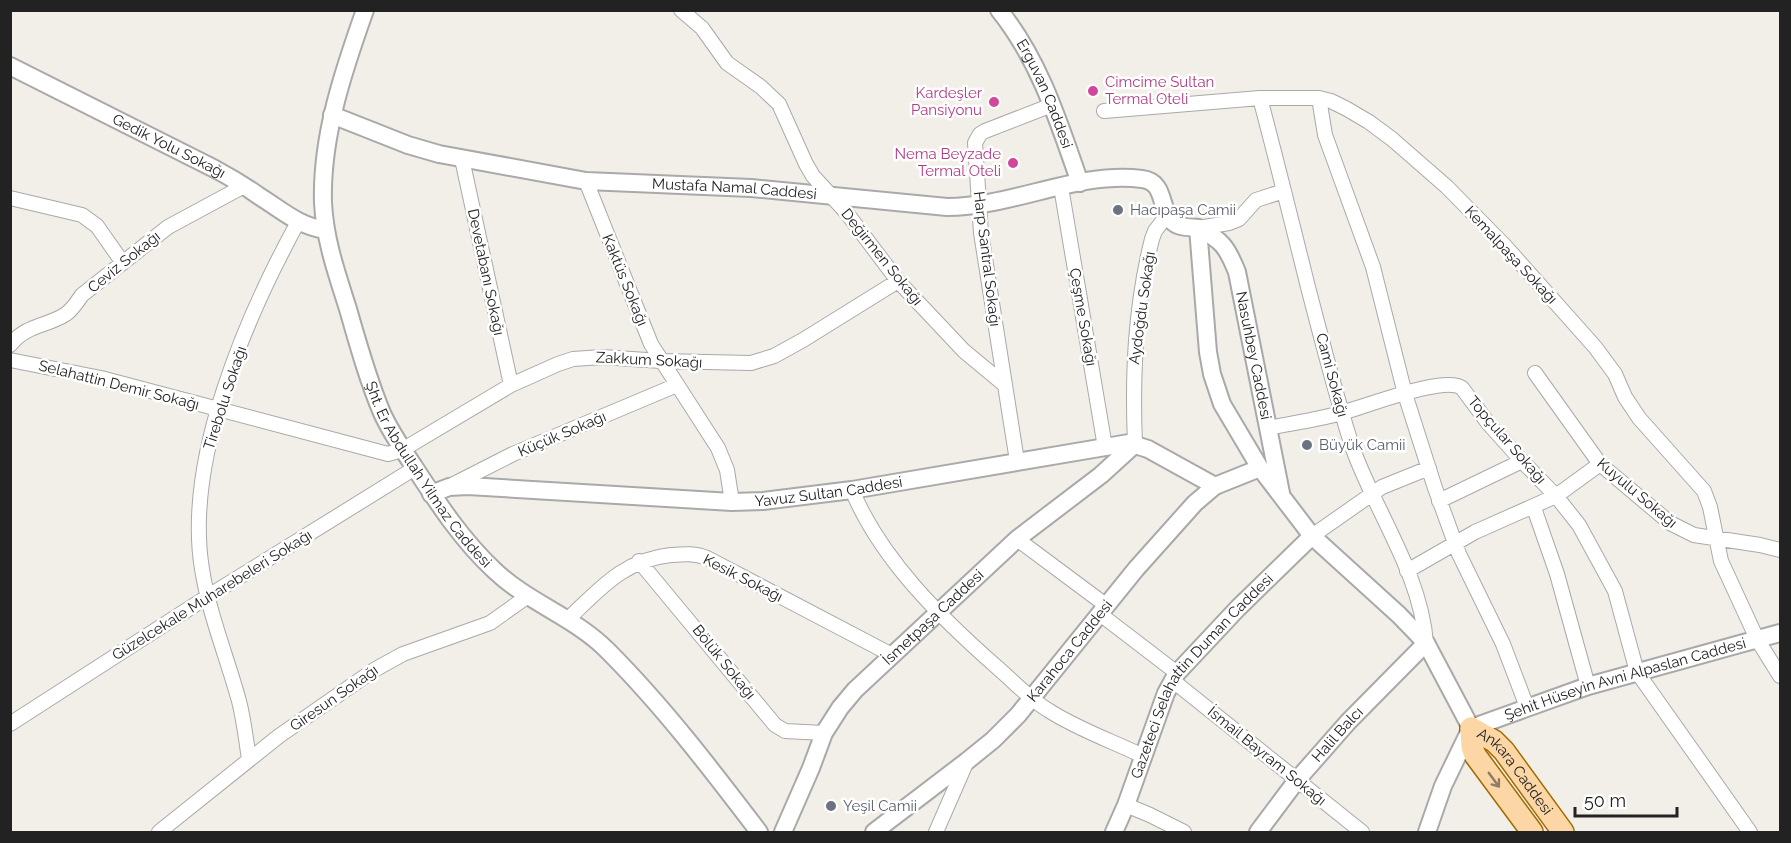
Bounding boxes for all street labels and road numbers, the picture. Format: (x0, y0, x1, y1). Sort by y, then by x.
street label: Erguvan Caddesi (1013, 36, 1076, 151)
street label: Gedik Yolu Sokağı (109, 110, 229, 182)
street label: Mustafa Namal Caddesi (652, 175, 818, 203)
street label: Harp Santral Sokağı (970, 190, 1004, 328)
street label: Kemalpaşa Sokağı (1461, 202, 1561, 308)
street label: Değirmen Sokağı (838, 205, 926, 309)
street label: Devetabanı Sokağı (464, 207, 508, 337)
street label: Ceviz Sokağı (84, 227, 164, 297)
street label: Kaktüs Sokağı (598, 231, 652, 329)
street label: Aydoğdu Sokağı (1125, 250, 1159, 366)
street label: Çeşme Sokağı (1066, 266, 1100, 368)
street label: Nasuhbey Caddesi (1232, 290, 1275, 421)
street label: Cami Sokağı (1312, 331, 1352, 419)
street label: Tirebolu Sokağı (200, 344, 250, 452)
street label: Zakkum Sokağı (595, 348, 703, 372)
street label: Selahattin Demir Sokağı (37, 356, 201, 414)
street label: Şht. Er Abdullah Yilmaz Caddesi (362, 379, 495, 571)
street label: Topçular Sokağı (1464, 392, 1550, 488)
street label: Küçük Sokağı (515, 407, 609, 461)
street label: Kuyulu Sokağı (1593, 454, 1681, 532)
street label: Yavuz Sultan Caddesi (754, 473, 904, 510)
street label: Güzelcekale Muharebeleri Sokağı (109, 526, 315, 664)
street label: Kesik Sokağı (700, 550, 786, 606)
street label: İsmetpaşa Caddesi (878, 566, 987, 669)
street label: Gazeteci Selahattin Duman Caddesi (1127, 570, 1277, 781)
street label: Karahoca Caddesi (1023, 597, 1116, 706)
street label: Bölük Sokağı (689, 621, 759, 703)
street label: Şehit Hüseyin Avni Alpaslan Caddesi (1502, 634, 1748, 724)
street label: Giresun Sokağı (287, 661, 381, 735)
street label: İsmail Bayram Sokağı (1204, 702, 1331, 809)
street label: Halil Balcı (1308, 703, 1367, 766)
street label: Ankara Caddesi (1474, 724, 1557, 818)

